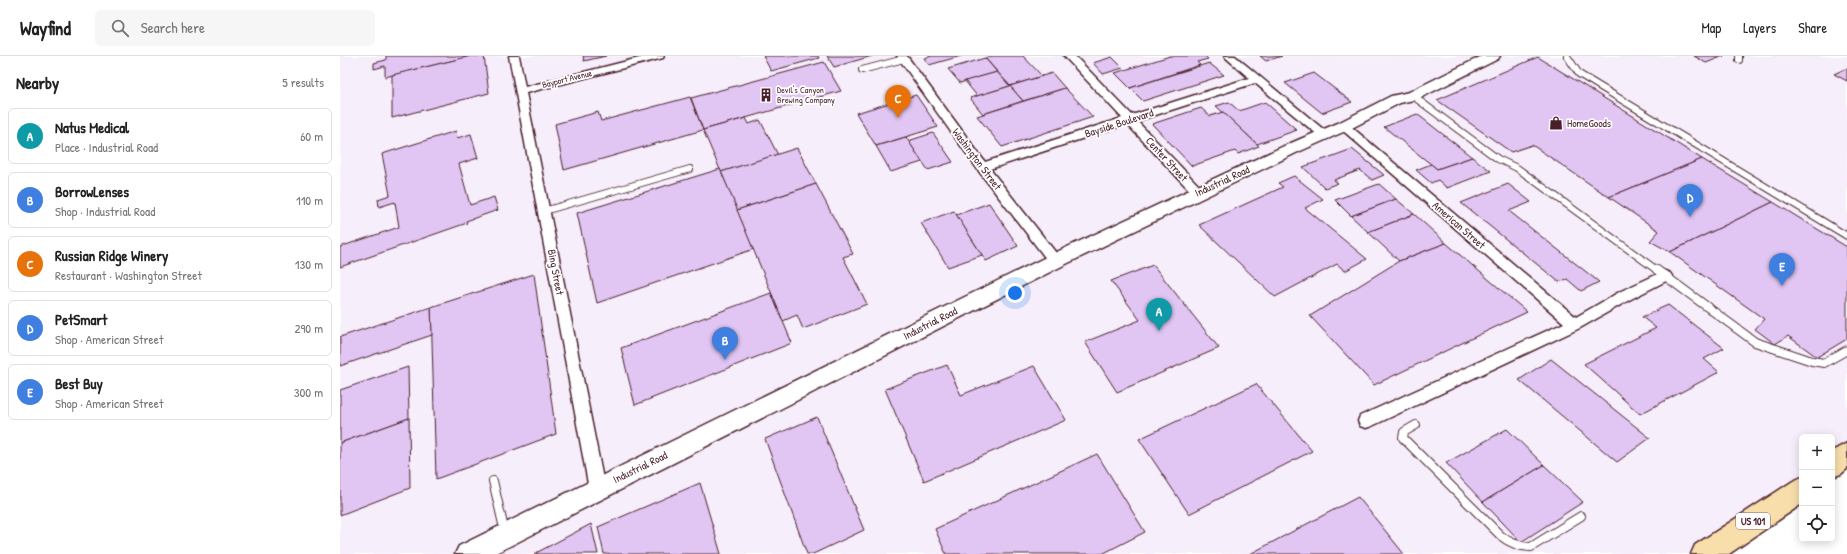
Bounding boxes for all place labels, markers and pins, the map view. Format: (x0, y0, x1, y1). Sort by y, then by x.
place label: Devil's Canyon Brewing Company (777, 84, 835, 106)
pin: C (885, 85, 911, 118)
building icon: Devil's Canyon Brewing Company (758, 87, 774, 103)
shop icon: HomeGoods (1548, 115, 1564, 131)
place label: HomeGoods (1567, 116, 1611, 130)
pin: D (1677, 184, 1703, 217)
pin: E (1769, 253, 1795, 286)
pin: A (1146, 298, 1172, 331)
pin: B (712, 327, 738, 360)

